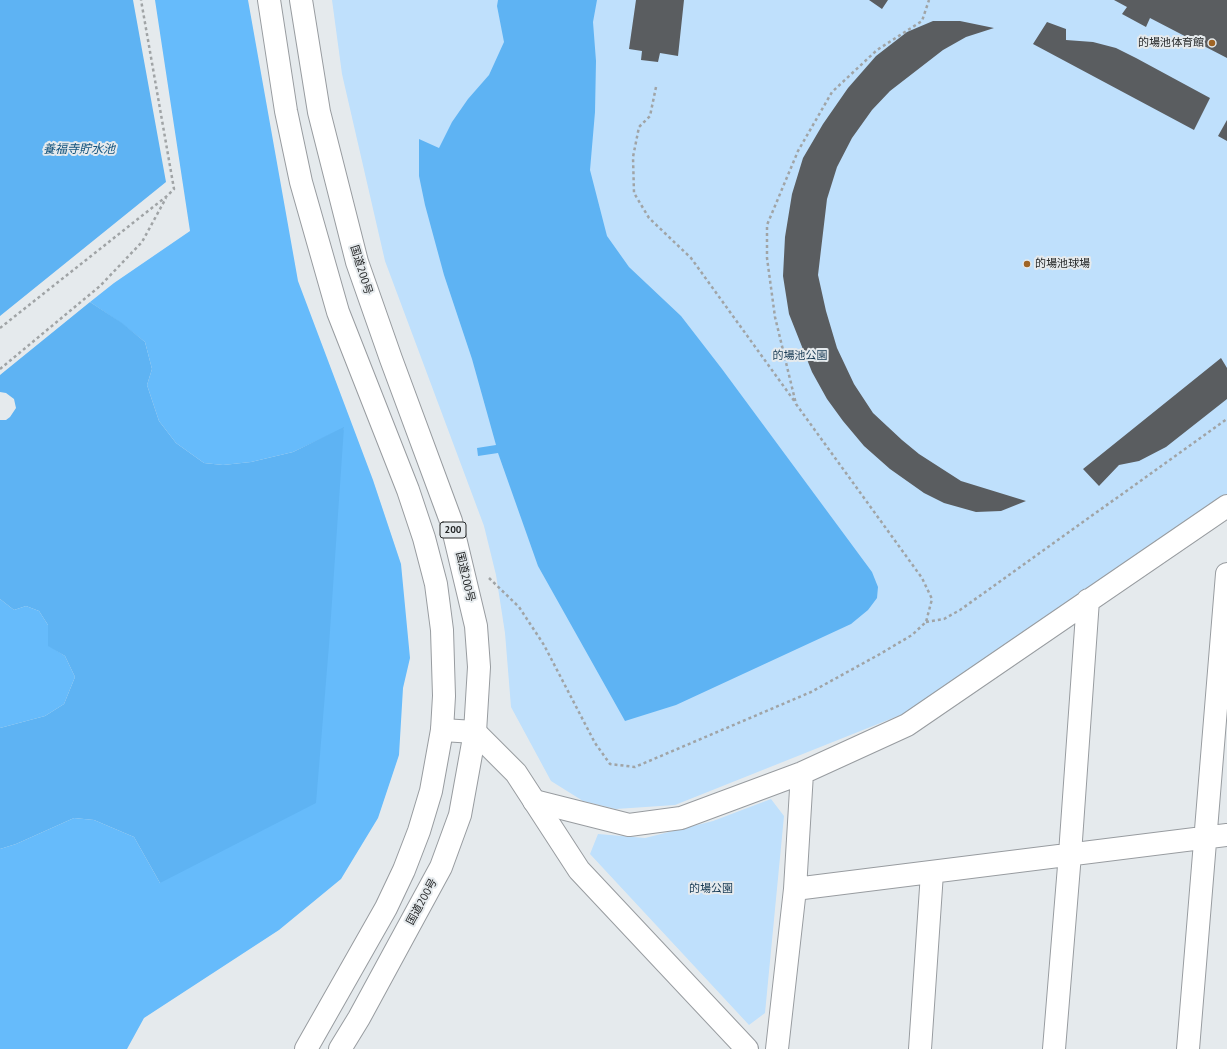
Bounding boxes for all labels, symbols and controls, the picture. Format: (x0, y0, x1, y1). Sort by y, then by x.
place label: 的場池体育館 (1138, 36, 1204, 50)
marker: 的場池体育館 (1207, 38, 1217, 48)
water label: 養福寺貯水池 (43, 143, 115, 157)
street label: 国道200号 (347, 244, 375, 296)
place label: 的場池球場 (1035, 257, 1090, 271)
marker: 的場池球場 (1022, 259, 1032, 269)
park label: 的場池公園 (773, 349, 827, 363)
road number: 200 (440, 522, 466, 538)
street label: 国道200号 (453, 551, 477, 603)
street label: 国道200号 (404, 877, 440, 927)
park label: 的場公園 (689, 882, 733, 896)

